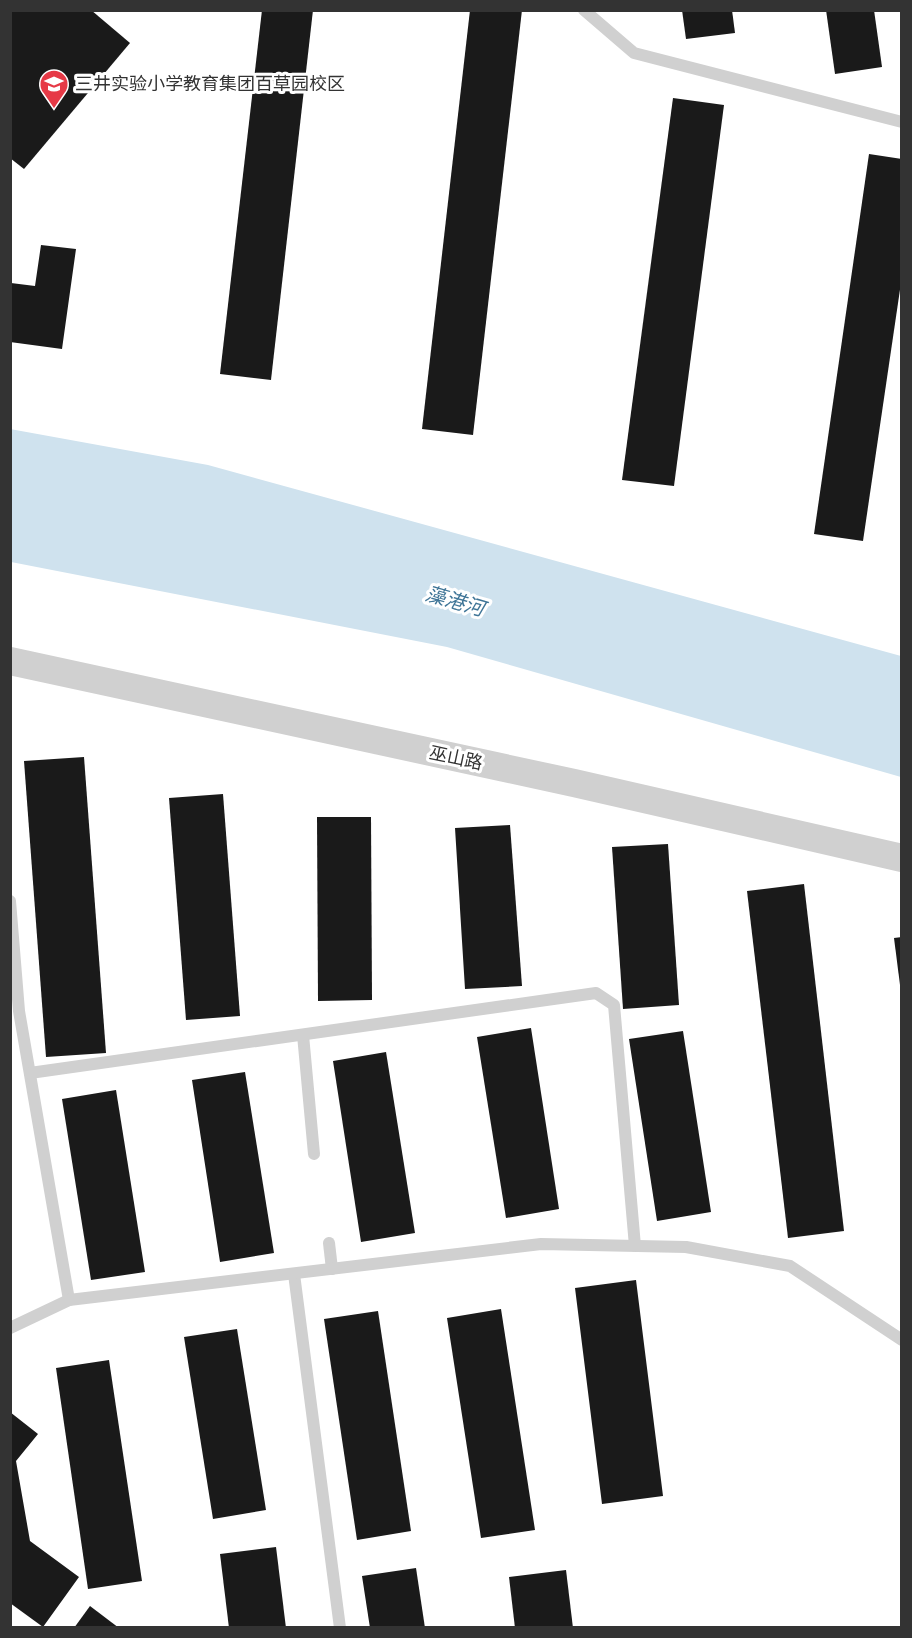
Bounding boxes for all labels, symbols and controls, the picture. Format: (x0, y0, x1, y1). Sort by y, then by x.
school or university icon: 三井实验小学教育集团百草园校区 (38, 68, 70, 110)
place label: 三井实验小学教育集团百草园校区 (75, 73, 345, 95)
water label: 藻港河 (423, 581, 491, 622)
street label: 巫山路 (427, 742, 485, 774)

